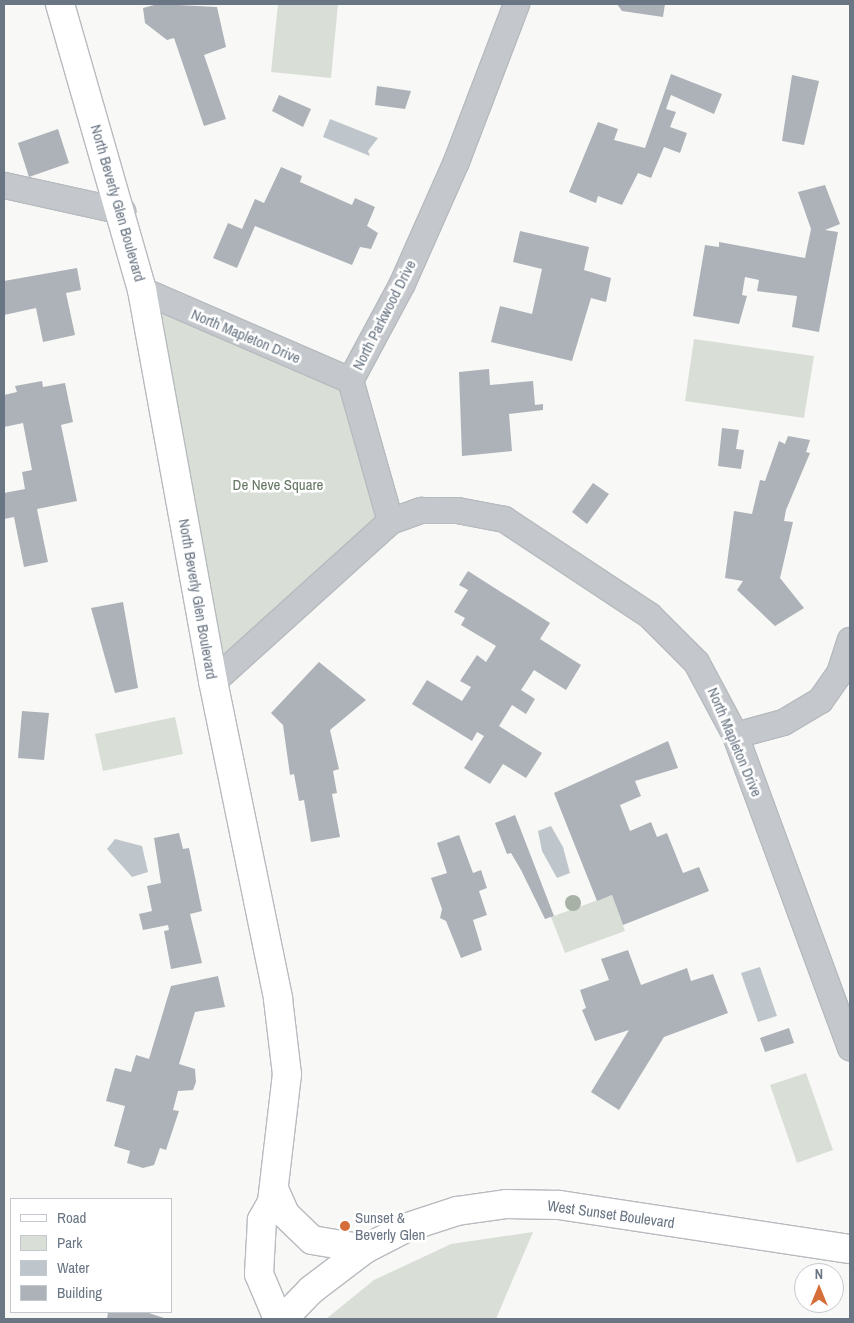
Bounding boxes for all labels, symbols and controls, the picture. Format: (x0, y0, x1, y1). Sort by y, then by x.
street label: North Beverly Glen Boulevard (87, 122, 149, 284)
street label: North Parkwood Drive (349, 257, 419, 373)
street label: North Mapleton Drive (189, 305, 303, 367)
park label: De Neve Square (233, 476, 323, 494)
street label: North Beverly Glen Boulevard (175, 517, 221, 681)
street label: North Mapleton Drive (704, 685, 766, 799)
street label: West Sunset Boulevard (546, 1196, 676, 1232)
legend (10, 1198, 172, 1313)
text: Road (57, 1207, 86, 1228)
place label: Sunset & Beverly Glen (355, 1208, 425, 1243)
marker: Sunset & Beverly Glen (339, 1220, 351, 1232)
text: Park (57, 1232, 82, 1253)
text: Water (57, 1257, 89, 1278)
north arrow (794, 1263, 844, 1313)
text: N (815, 1265, 823, 1283)
text: Building (57, 1282, 102, 1303)

